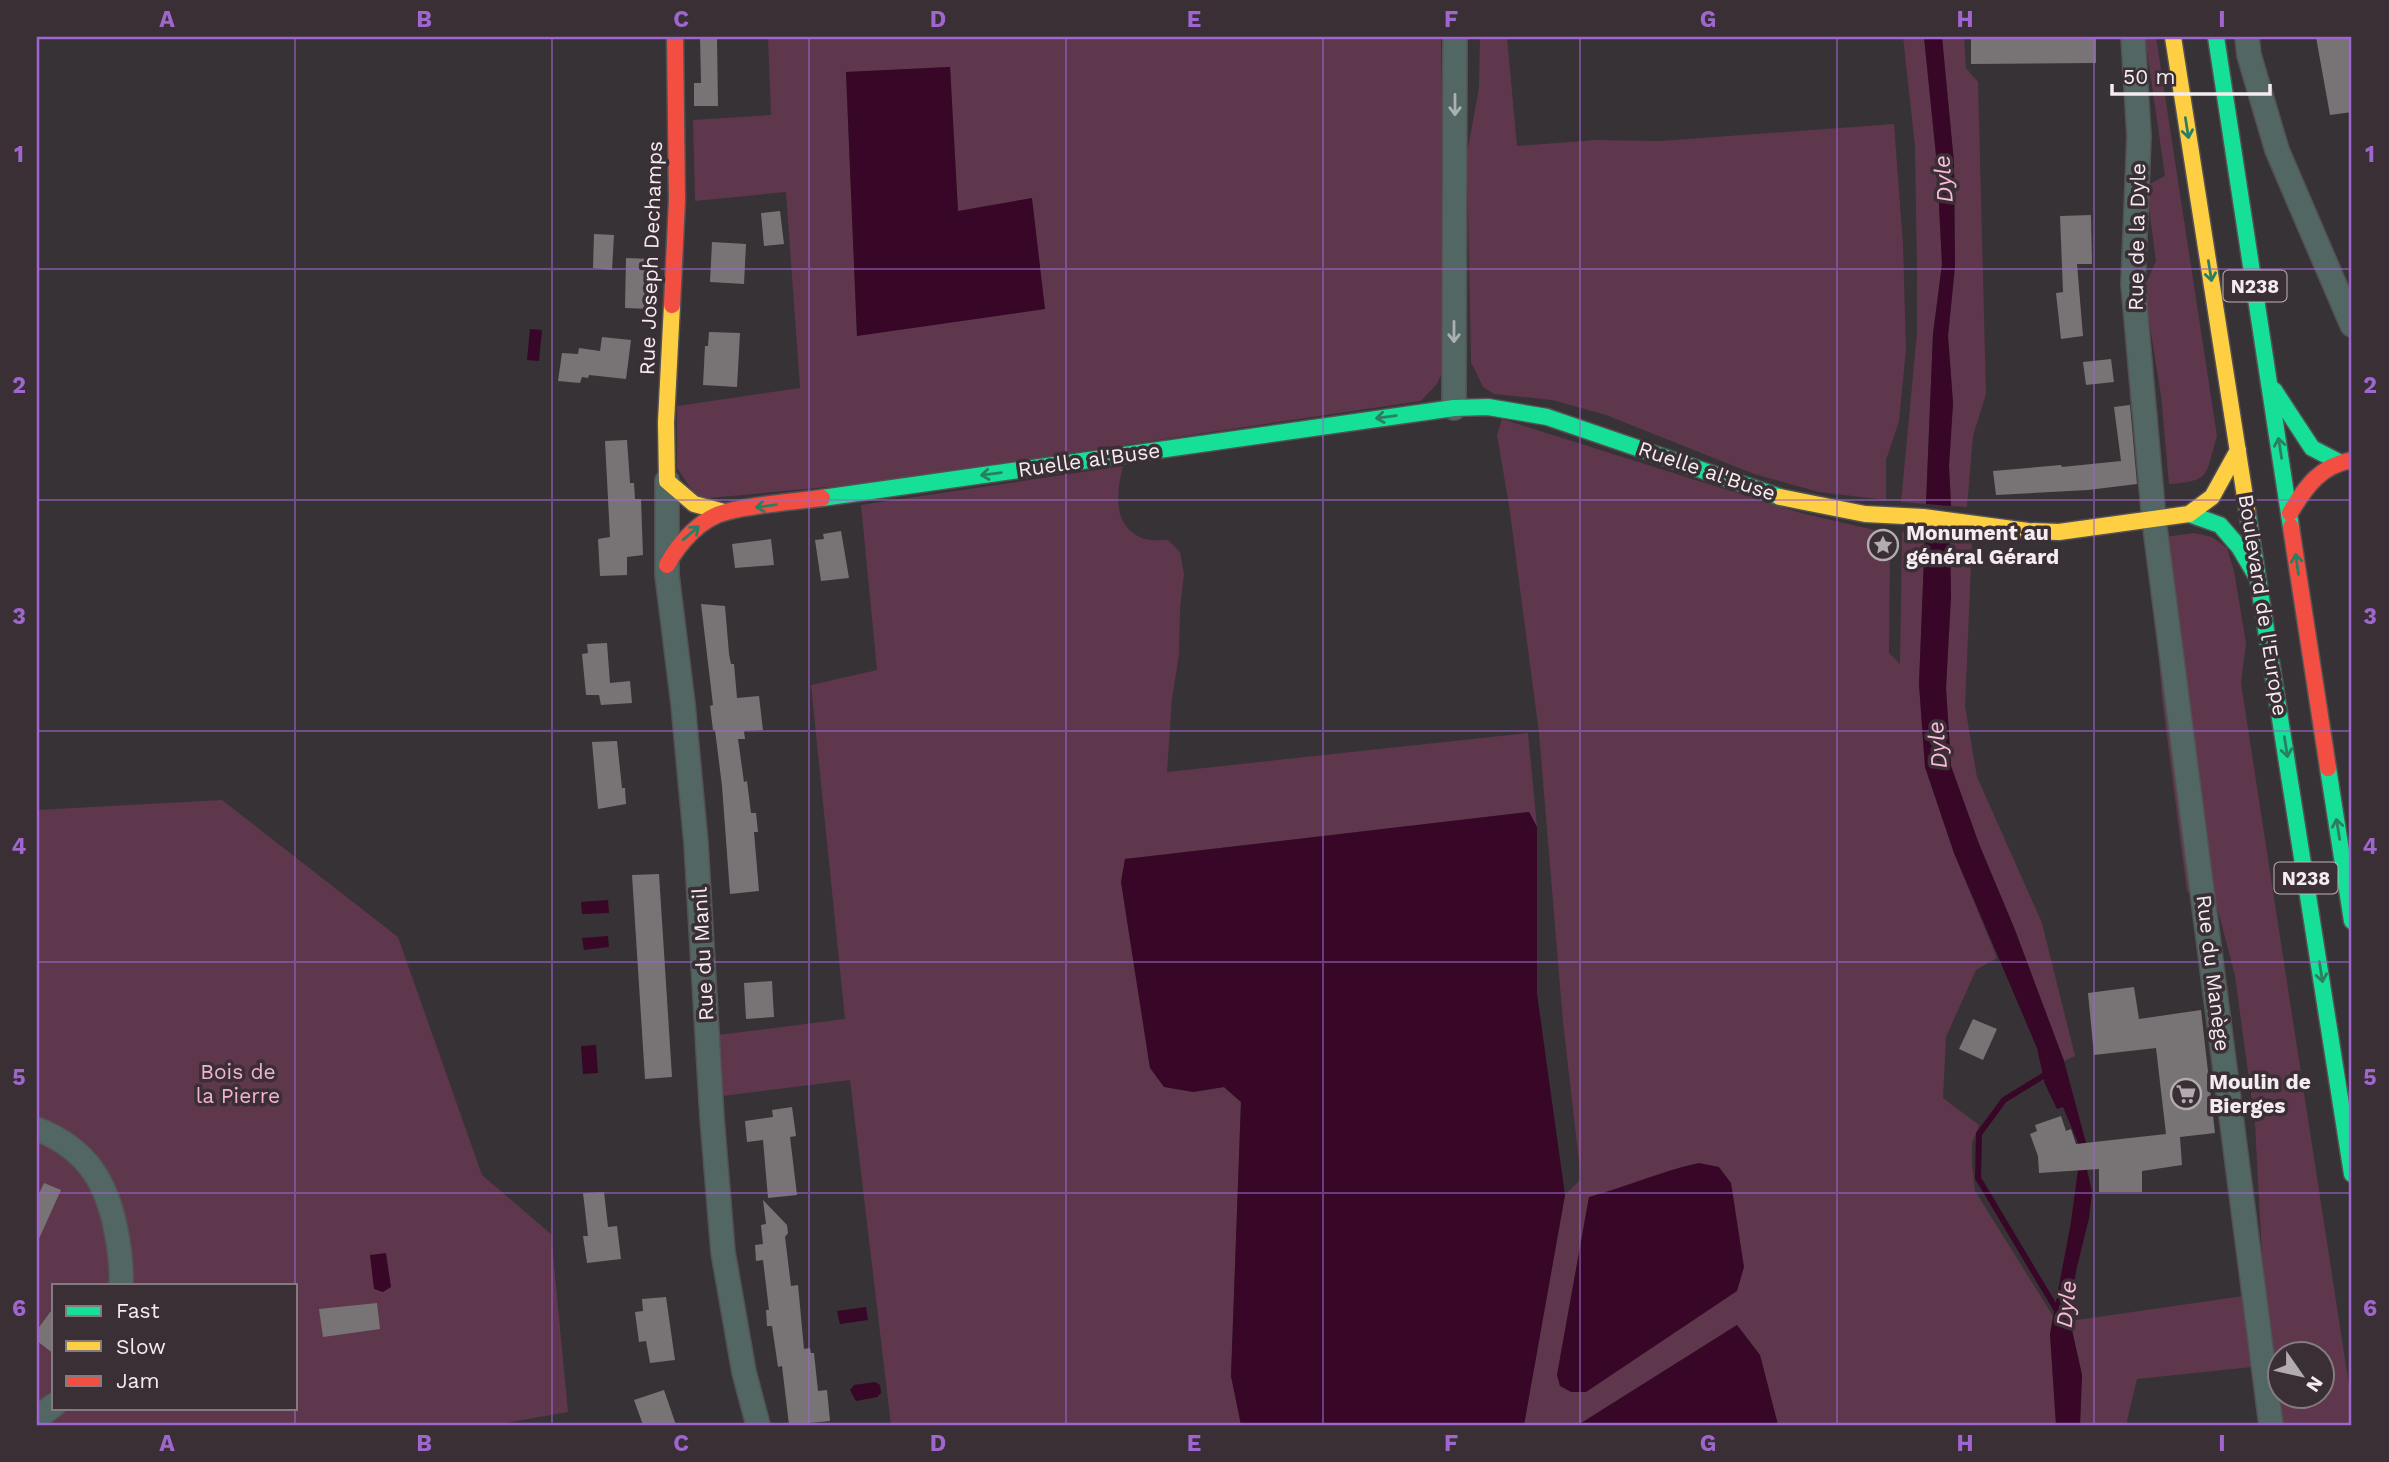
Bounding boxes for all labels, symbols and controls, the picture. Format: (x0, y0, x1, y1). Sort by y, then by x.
text: A (159, 6, 175, 33)
text: B (416, 6, 432, 33)
text: C (673, 6, 689, 33)
text: D (930, 6, 946, 33)
text: E (1187, 6, 1201, 33)
text: F (1444, 6, 1458, 33)
text: G (1700, 6, 1716, 33)
text: H (1956, 6, 1974, 33)
text: I (2218, 6, 2226, 33)
scale bar (2112, 52, 2270, 96)
text: 50 m (2123, 64, 2175, 89)
one-way arrow (1448, 93, 1462, 116)
one-way arrow (2181, 116, 2194, 139)
street label: Rue Joseph Dechamps (634, 140, 667, 376)
text: 1 (14, 141, 24, 168)
text: 1 (2365, 141, 2375, 168)
water label: Dyle (1928, 154, 1959, 204)
street label: Rue de la Dyle (2123, 163, 2150, 311)
one-way arrow (2204, 259, 2217, 282)
road number: N238 (2224, 270, 2286, 302)
one-way arrow (1447, 321, 1461, 344)
text: 2 (12, 372, 26, 399)
text: 2 (2363, 372, 2377, 399)
one-way arrow (1375, 411, 1398, 424)
street label: Ruelle al'Buse (1635, 435, 1779, 506)
street label: Ruelle al'Buse (1016, 437, 1162, 482)
one-way arrow (2273, 437, 2286, 460)
one-way arrow (980, 468, 1003, 481)
street label: Boulevard de l'Europe (2234, 492, 2293, 718)
one-way arrow (755, 500, 778, 513)
place label: Monument au général Gérard (1906, 520, 2059, 569)
one-way arrow (682, 525, 700, 541)
place icon: Monument au général Gérard (1866, 528, 1900, 562)
one-way arrow (2290, 553, 2303, 576)
text: 3 (12, 603, 26, 630)
text: 3 (2363, 603, 2377, 630)
water label: Dyle (1922, 720, 1953, 770)
one-way arrow (2280, 735, 2293, 758)
one-way arrow (2331, 818, 2344, 841)
text: 4 (12, 833, 27, 860)
text: 4 (2363, 833, 2378, 860)
road number: N238 (2274, 862, 2338, 894)
street label: Rue du Manil (686, 886, 718, 1022)
street label: Rue du Manège (2192, 893, 2235, 1053)
one-way arrow (2315, 960, 2328, 983)
park label: Bois de la Pierre (196, 1059, 280, 1108)
text: 5 (12, 1064, 26, 1091)
text: 5 (2363, 1064, 2377, 1091)
place label: Moulin de Bierges (2209, 1069, 2311, 1118)
supermarket icon: Moulin de Bierges (2169, 1077, 2203, 1111)
water label: Dyle (2051, 1279, 2082, 1329)
legend (52, 1284, 298, 1410)
text: 6 (12, 1295, 26, 1322)
text: 6 (2363, 1295, 2377, 1322)
text: Fast (116, 1298, 160, 1323)
text: Slow (116, 1334, 166, 1359)
north arrow (2266, 1340, 2336, 1410)
text: Jam (116, 1368, 159, 1393)
text: N (2301, 1372, 2328, 1396)
text: A (159, 1430, 175, 1457)
text: B (416, 1430, 432, 1457)
text: C (673, 1430, 689, 1457)
text: D (930, 1430, 946, 1457)
text: E (1187, 1430, 1201, 1457)
text: F (1444, 1430, 1458, 1457)
text: G (1700, 1430, 1716, 1457)
text: H (1956, 1430, 1974, 1457)
text: I (2218, 1430, 2226, 1457)

